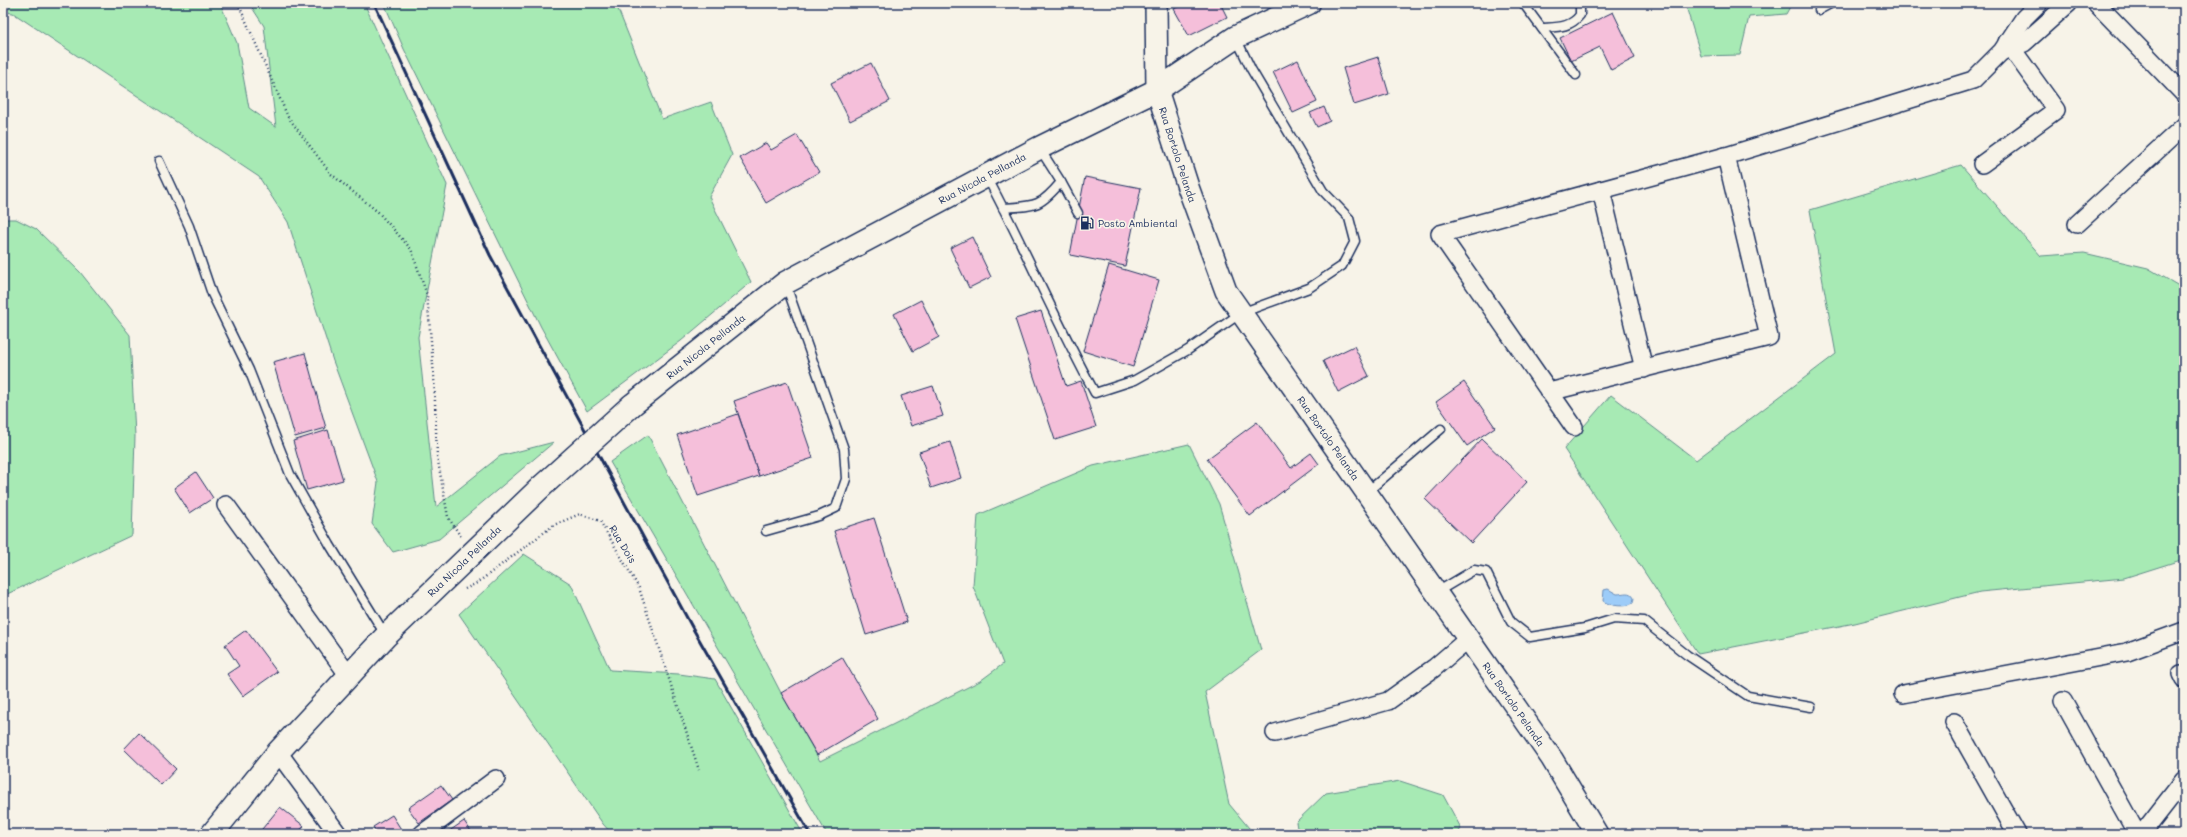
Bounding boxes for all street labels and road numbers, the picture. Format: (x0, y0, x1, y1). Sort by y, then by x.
street label: Rua Bortolo Pelanda (1156, 105, 1200, 204)
street label: Rua Nicola Pellanda (936, 149, 1028, 207)
street label: Rua Nicola Pellanda (663, 311, 748, 382)
street label: Rua Bortolo Pelanda (1294, 393, 1363, 483)
street label: Rua Nicola Pellanda (424, 522, 504, 600)
street label: Rua Dois (606, 522, 640, 566)
street label: Rua Bortolo Pelanda (1480, 659, 1548, 749)

